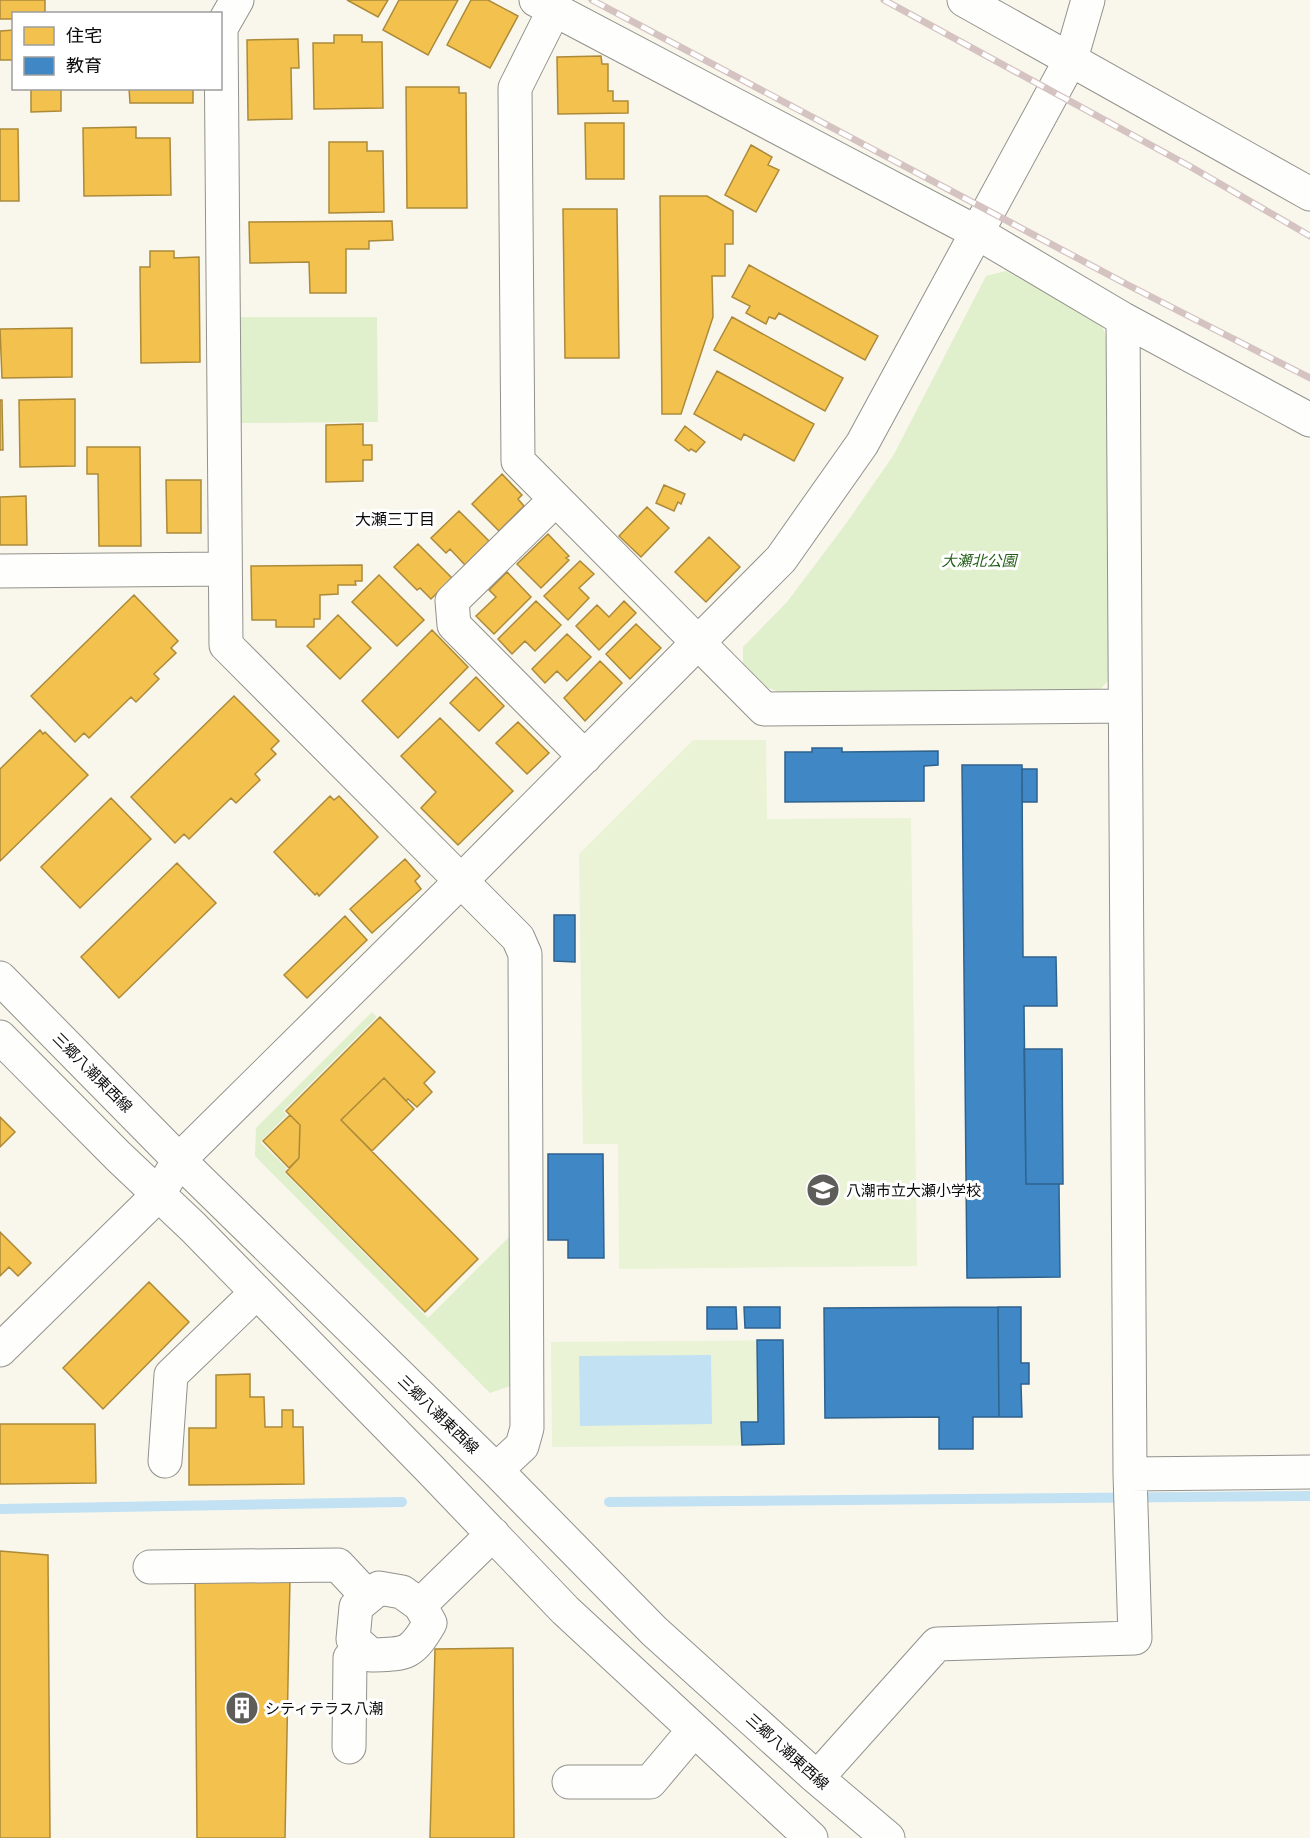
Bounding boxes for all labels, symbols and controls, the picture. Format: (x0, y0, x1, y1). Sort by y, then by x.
legend (12, 12, 222, 90)
text: 住宅 (66, 23, 102, 47)
text: 教育 (66, 53, 102, 77)
district label: 大瀬三丁目 (355, 508, 435, 530)
park label: 大瀬北公園 (941, 550, 1018, 570)
street label: 三郷八潮東西線 (49, 1028, 137, 1116)
school or university icon: 八潮市立大瀬小学校 (805, 1172, 841, 1208)
place label: 八潮市立大瀬小学校 (846, 1180, 981, 1200)
street label: 三郷八潮東西線 (394, 1370, 484, 1458)
building icon: シティテラス八潮 (224, 1690, 260, 1726)
place label: シティテラス八潮 (265, 1698, 384, 1718)
street label: 三郷八潮東西線 (742, 1708, 834, 1794)

